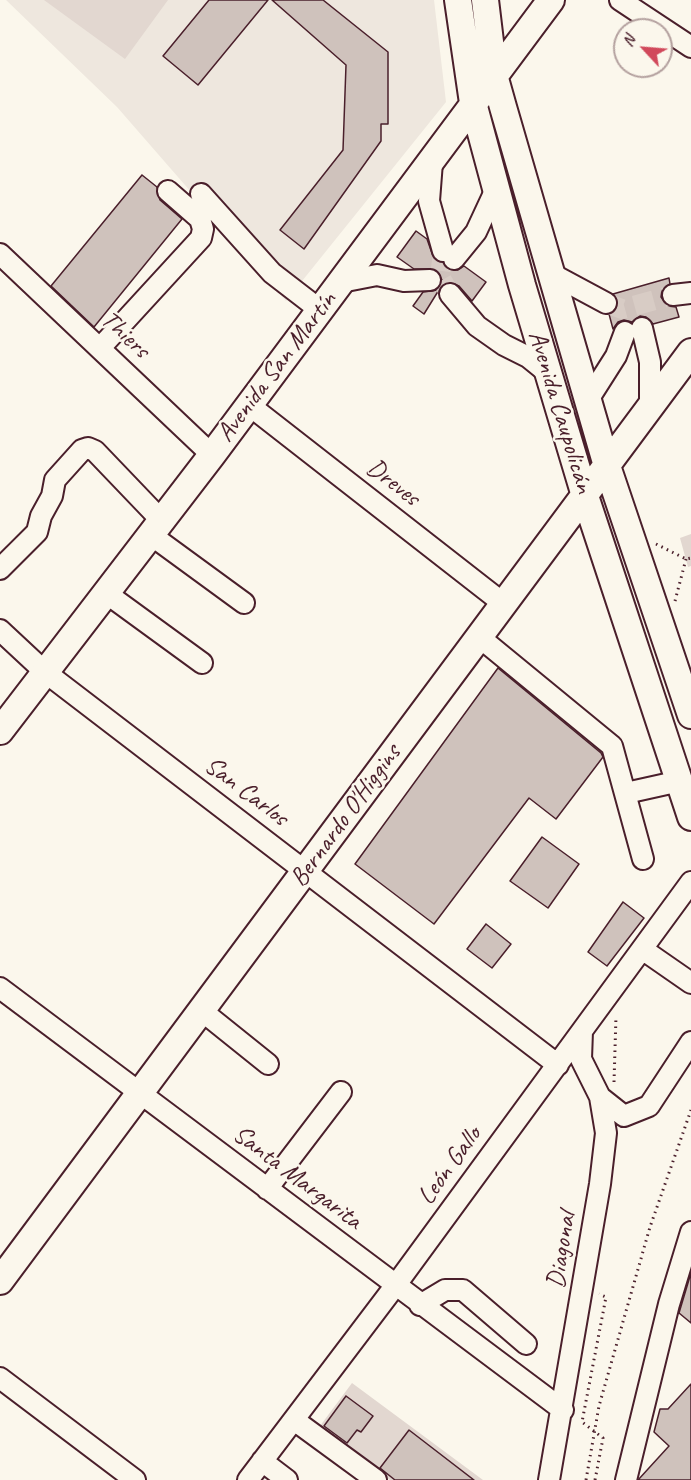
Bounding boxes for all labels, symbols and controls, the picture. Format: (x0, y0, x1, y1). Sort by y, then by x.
north arrow (613, 18, 673, 78)
text: N (617, 32, 640, 50)
street label: Avenida San Martín (210, 286, 344, 448)
street label: Thiers (94, 304, 156, 366)
street label: Avenida Caupolicán (521, 327, 599, 497)
street label: Dreves (360, 453, 426, 513)
street label: Bernardo O'Higgins (284, 739, 408, 893)
street label: San Carlos (198, 750, 294, 834)
street label: Santa Margarita (226, 1119, 368, 1237)
street label: León Gallo (411, 1121, 489, 1211)
street label: Diagonal (541, 1210, 583, 1290)

